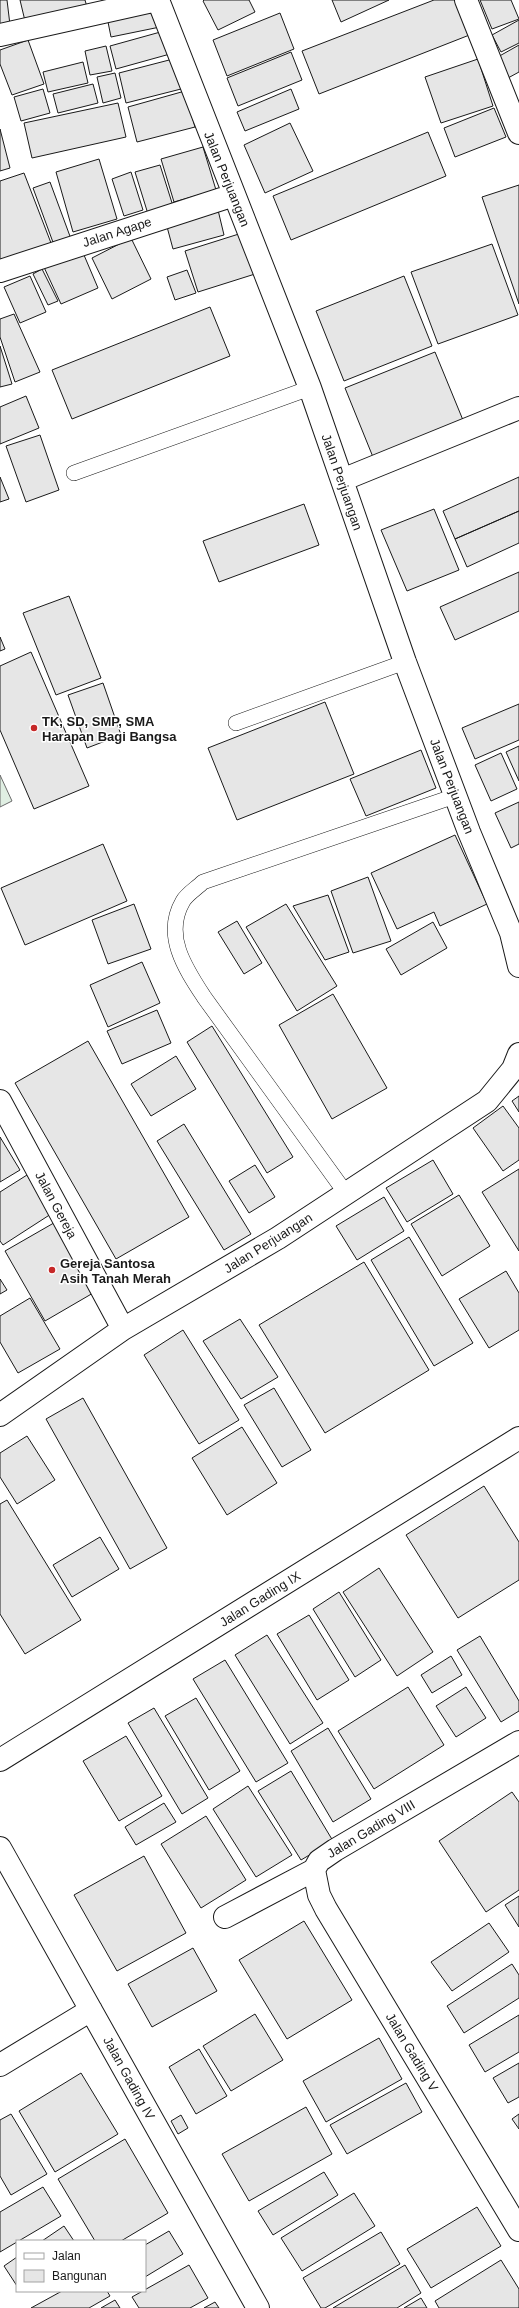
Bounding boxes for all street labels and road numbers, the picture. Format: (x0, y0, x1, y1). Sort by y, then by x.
street label: Jalan Perjuangan (201, 129, 253, 229)
street label: Jalan Agape (81, 214, 153, 250)
street label: Jalan Perjuangan (318, 432, 366, 532)
street label: Jalan Perjuangan (427, 736, 477, 836)
street label: Jalan Gereja (32, 1169, 80, 1242)
street label: Jalan Perjuangan (221, 1210, 315, 1276)
street label: Jalan Gading IX (217, 1568, 303, 1630)
street label: Jalan Gading VIII (324, 1797, 418, 1861)
street label: Jalan Gading V (383, 2010, 441, 2094)
street label: Jalan Gading IV (100, 2034, 158, 2122)

